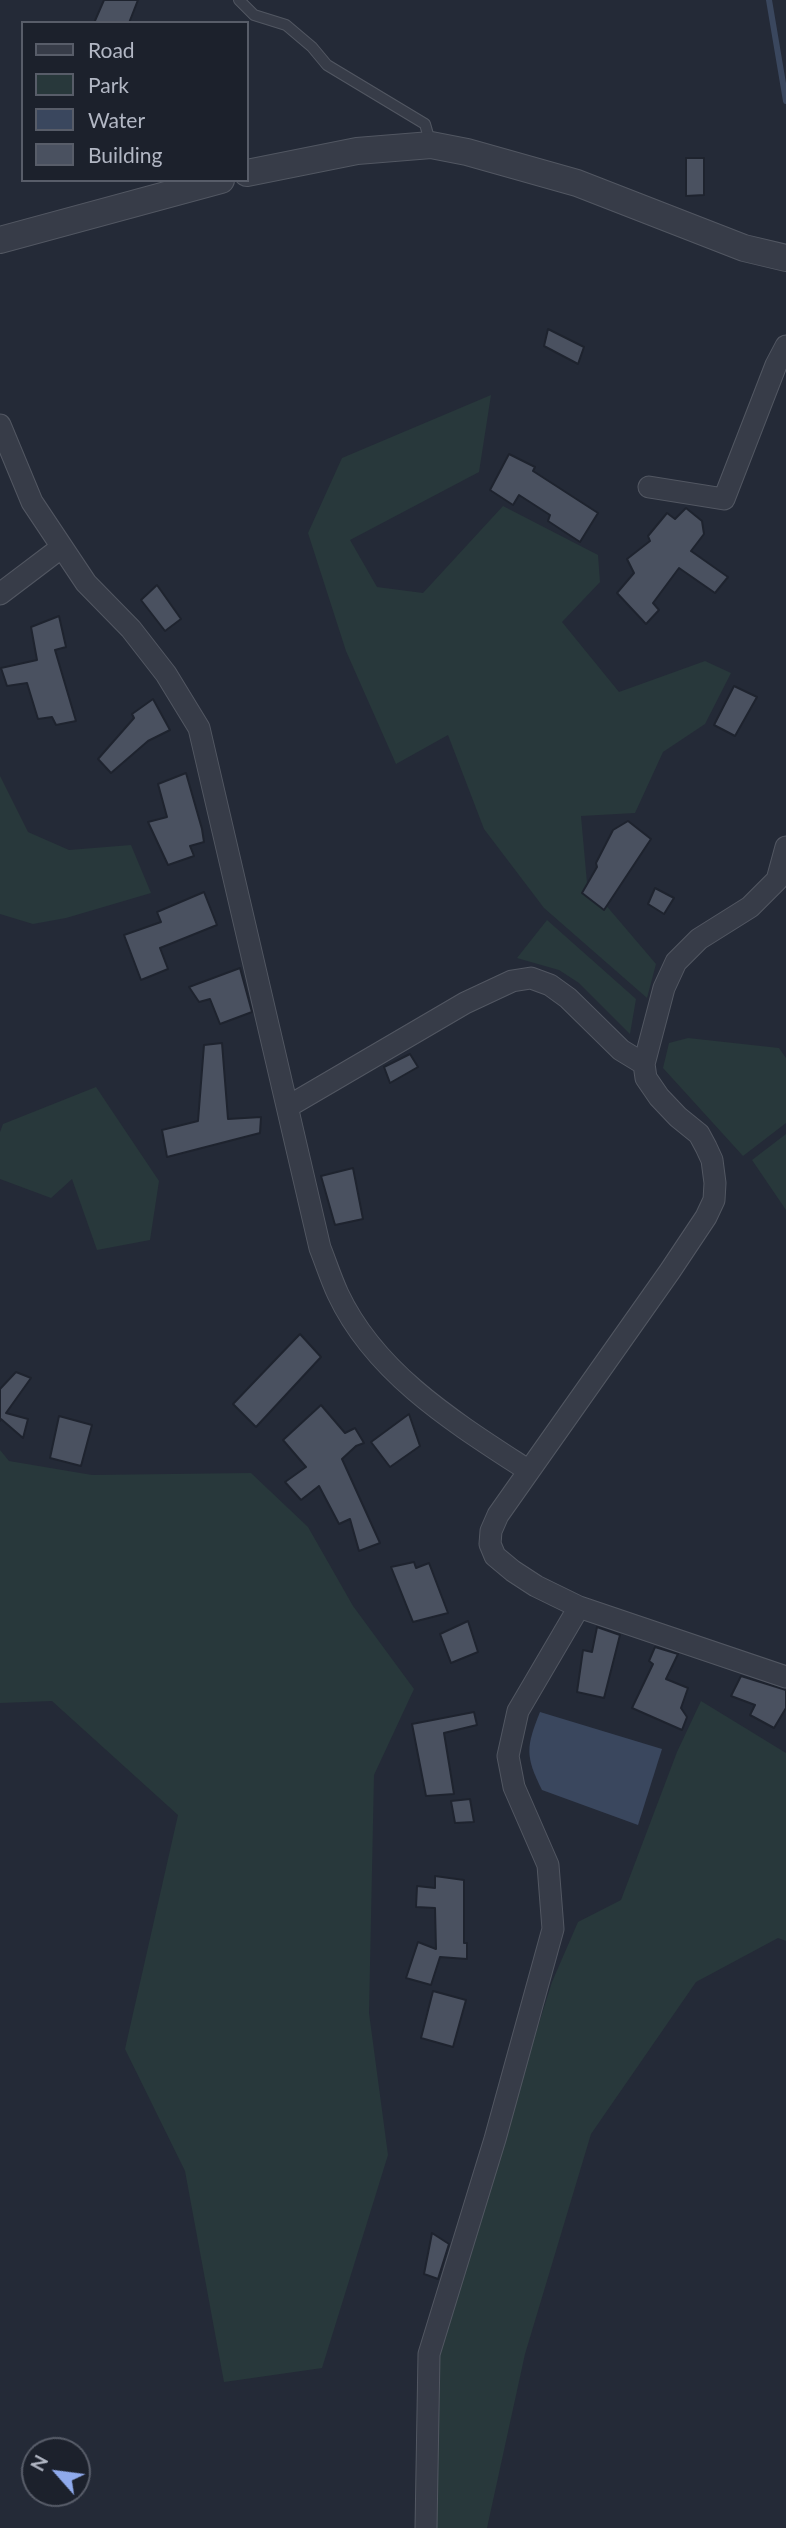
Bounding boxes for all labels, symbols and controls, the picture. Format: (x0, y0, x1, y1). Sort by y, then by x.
legend (21, 21, 248, 182)
text: Road (88, 37, 135, 62)
text: Park (88, 72, 129, 97)
text: Water (88, 107, 145, 132)
text: Building (88, 142, 163, 167)
north arrow (21, 2437, 91, 2507)
text: N (25, 2451, 52, 2475)

